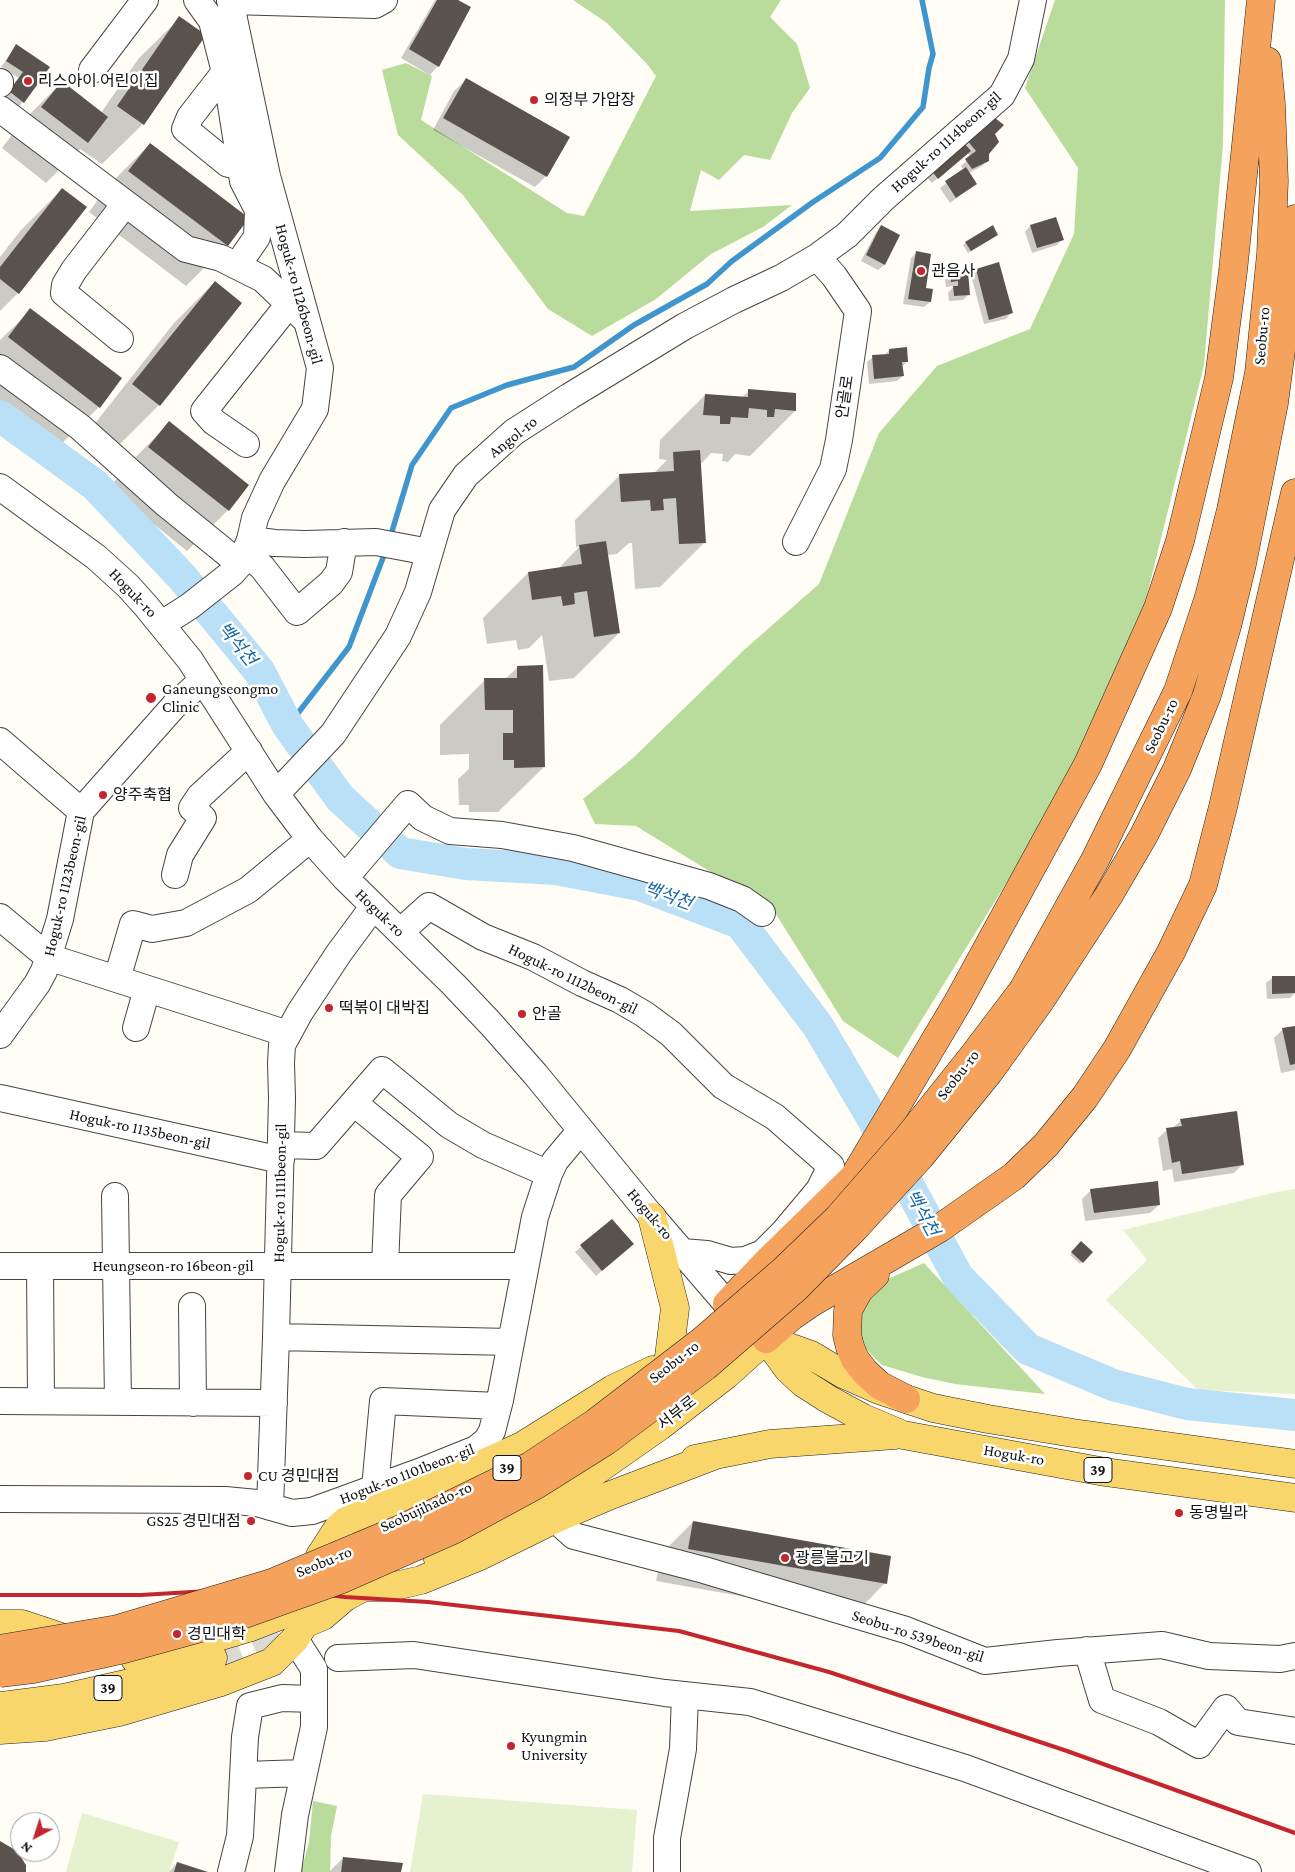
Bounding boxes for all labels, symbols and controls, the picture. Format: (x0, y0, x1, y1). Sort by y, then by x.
place label: 리스아이 어린이집 (38, 71, 159, 91)
marker: 리스아이 어린이집 (22, 75, 34, 87)
street label: Hoguk-ro 1114beon-gil (887, 87, 1005, 197)
place label: 의정부 가압장 (544, 90, 635, 110)
marker: 의정부 가압장 (528, 94, 540, 106)
street label: Hoguk-ro 1126beon-gil (271, 222, 327, 366)
place label: 관음사 (931, 261, 975, 281)
marker: 관음사 (915, 265, 927, 277)
street label: Seobu-ro (1250, 306, 1274, 366)
street label: 안골로 (832, 374, 858, 420)
street label: Angol-ro (485, 412, 541, 462)
street label: Hoguk-ro (105, 564, 161, 622)
water label: 백석천 (213, 618, 261, 670)
place label: Ganeungseongmo Clinic (162, 679, 278, 717)
marker: Ganeungseongmo Clinic (144, 691, 158, 705)
street label: Seobu-ro (1140, 696, 1182, 756)
place label: 양주축협 (113, 785, 172, 805)
marker: 양주축협 (97, 789, 109, 801)
street label: Hoguk-ro 1123beon-gil (39, 814, 91, 958)
water label: 백석천 (641, 877, 695, 915)
street label: Hoguk-ro (351, 885, 409, 941)
street label: Hoguk-ro 1112beon-gil (505, 939, 641, 1019)
place label: 떡볶이 대박집 (339, 998, 430, 1018)
marker: 떡볶이 대박집 (323, 1002, 335, 1014)
place label: 안골 (532, 1004, 561, 1024)
marker: 안골 (516, 1008, 528, 1020)
street label: Seobu-ro (932, 1046, 984, 1104)
street label: Hoguk-ro 1135beon-gil (68, 1105, 212, 1153)
street label: Hoguk-ro 1111beon-gil (269, 1123, 291, 1263)
street label: Hoguk-ro (623, 1184, 677, 1244)
water label: 백석천 (901, 1186, 943, 1240)
street label: Heungseon-ro 16beon-gil (92, 1256, 254, 1276)
street label: Seobu-ro (645, 1336, 703, 1388)
street label: 서부로 (654, 1392, 700, 1434)
street label: Hoguk-ro 1101beon-gil (337, 1439, 477, 1509)
street label: Hoguk-ro (982, 1440, 1046, 1470)
road number: 39 (493, 1456, 521, 1480)
road number: 39 (1084, 1458, 1112, 1482)
place label: CU 경민대점 (258, 1466, 340, 1486)
marker: CU 경민대점 (242, 1470, 254, 1482)
street label: Seobujihado-ro (377, 1477, 475, 1537)
place label: 동명빌라 (1189, 1503, 1248, 1523)
marker: 동명빌라 (1173, 1507, 1185, 1519)
place label: GS25 경민대점 (146, 1511, 241, 1531)
marker: GS25 경민대점 (245, 1515, 257, 1527)
street label: Seobu-ro (293, 1542, 355, 1582)
place label: 광릉불고기 (795, 1548, 869, 1568)
marker: 광릉불고기 (779, 1552, 791, 1564)
street label: Seobu-ro 539beon-gil (849, 1606, 987, 1666)
place label: 경민대학 (187, 1624, 246, 1644)
marker: 경민대학 (171, 1628, 183, 1640)
road number: 39 (94, 1676, 122, 1700)
place label: Kyungmin University (521, 1727, 587, 1765)
marker: Kyungmin University (505, 1740, 517, 1752)
north arrow (10, 1812, 60, 1862)
text: N (17, 1839, 35, 1857)

